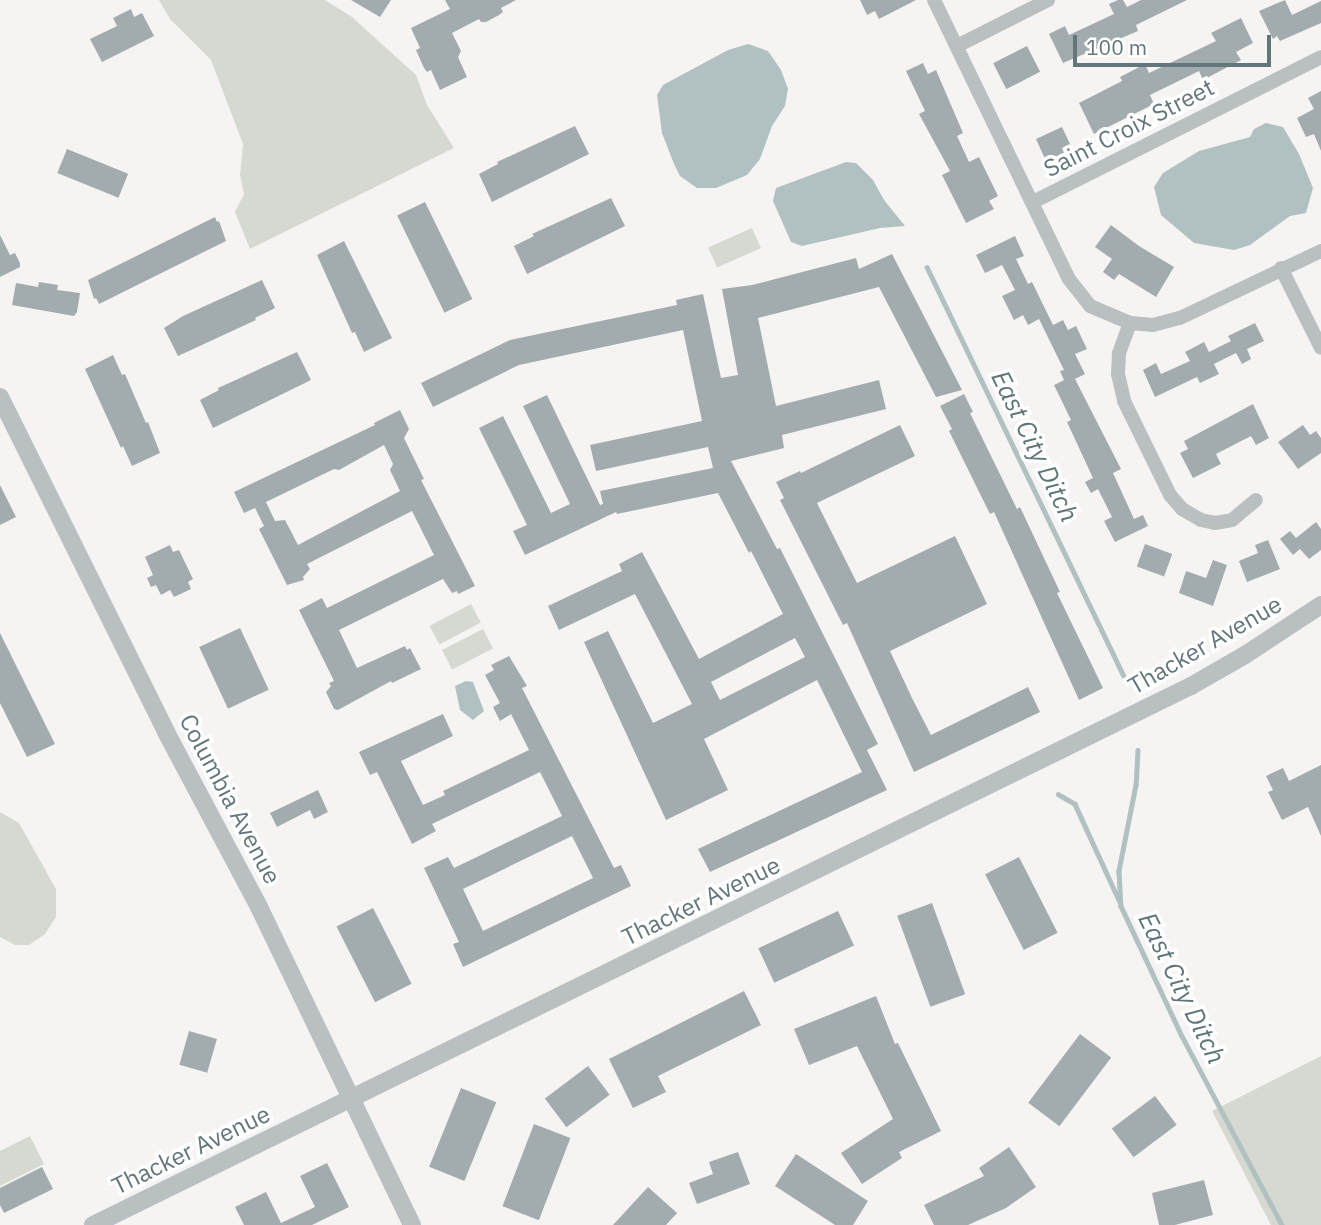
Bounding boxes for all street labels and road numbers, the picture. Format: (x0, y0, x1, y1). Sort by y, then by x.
street label: Saint Croix Street (1039, 73, 1219, 183)
street label: Thacker Avenue (1123, 589, 1287, 701)
street label: Columbia Avenue (173, 709, 287, 889)
street label: Thacker Avenue (617, 850, 785, 952)
street label: Thacker Avenue (107, 1099, 275, 1201)

